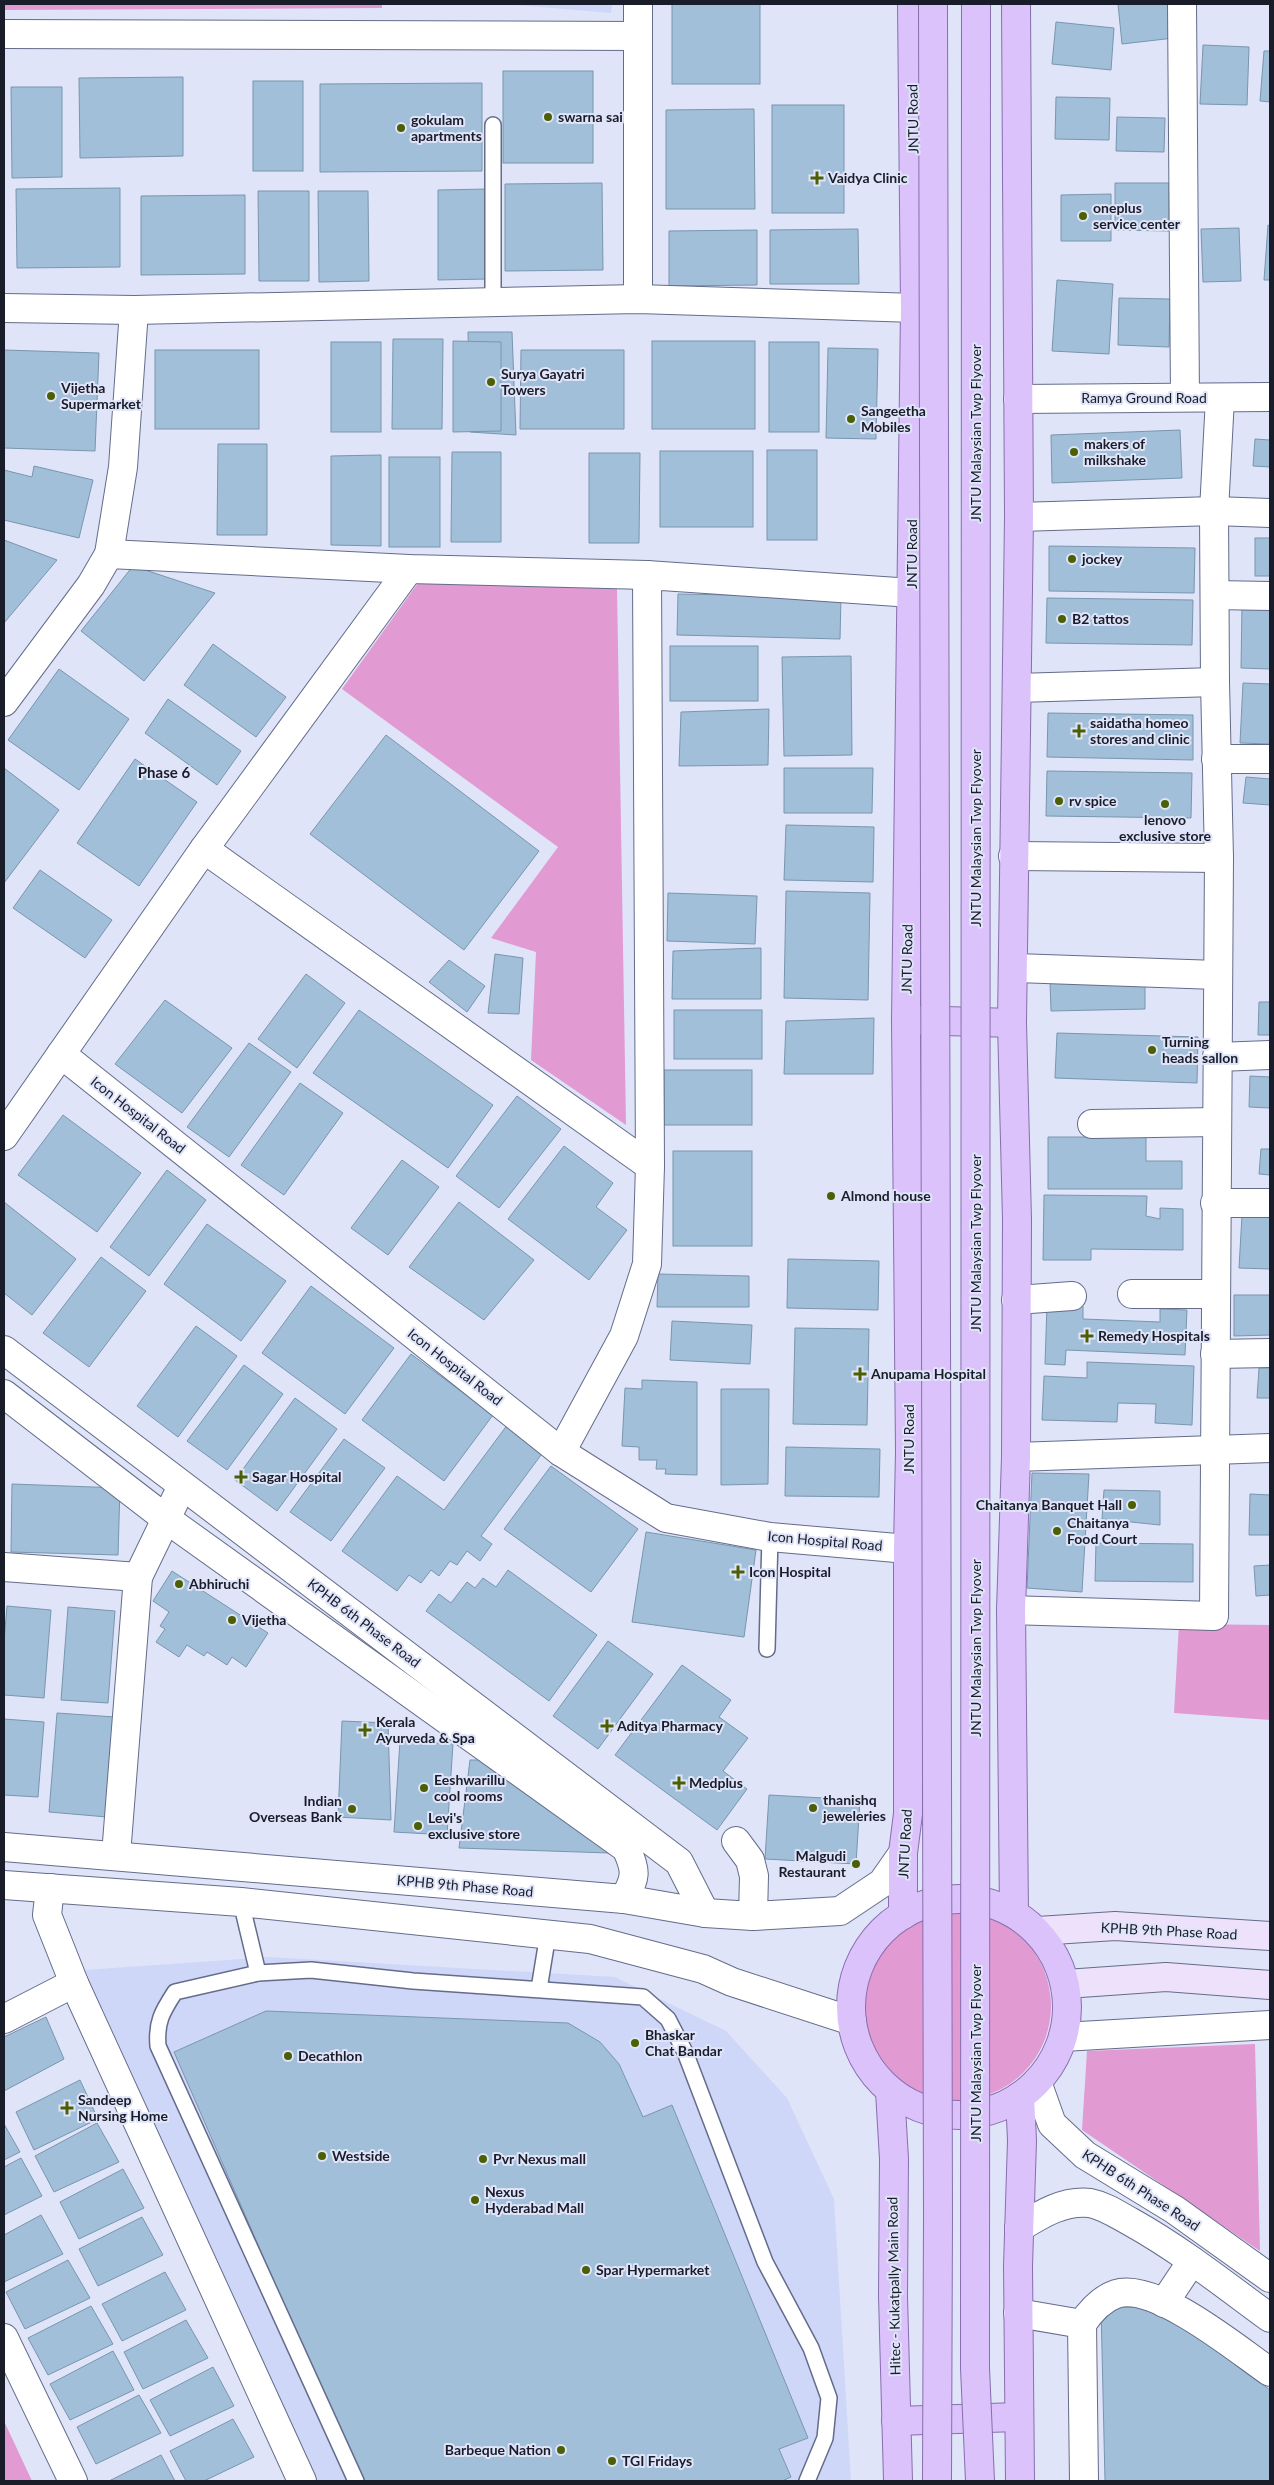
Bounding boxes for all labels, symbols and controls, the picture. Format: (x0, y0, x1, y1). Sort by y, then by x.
street label: JNTU Road (903, 84, 922, 154)
place label: swarna sai (558, 108, 623, 125)
place label: gokulam apartments (411, 111, 482, 144)
marker: swarna sai (542, 111, 554, 123)
marker: gokulam apartments (395, 122, 407, 134)
place label: Vaidya Clinic (827, 169, 908, 186)
marker: Vaidya Clinic (810, 171, 824, 185)
place label: oneplus service center (1093, 199, 1181, 232)
marker: oneplus service center (1077, 210, 1089, 222)
street label: JNTU Malaysian Twp Flyover (967, 344, 984, 522)
place label: Surya Gayatri Towers (501, 365, 585, 398)
marker: Surya Gayatri Towers (485, 376, 497, 388)
place label: Vijetha Supermarket (60, 379, 142, 412)
street label: Ramya Ground Road (1081, 389, 1207, 406)
marker: Vijetha Supermarket (45, 390, 57, 402)
place label: Sangeetha Mobiles (861, 402, 926, 435)
marker: Sangeetha Mobiles (845, 413, 857, 425)
place label: makers of milkshake (1084, 435, 1147, 468)
marker: makers of milkshake (1068, 446, 1080, 458)
street label: JNTU Road (903, 519, 920, 589)
place label: jockey (1081, 550, 1123, 567)
marker: jockey (1066, 553, 1078, 565)
place label: B2 tattos (1072, 610, 1129, 627)
marker: B2 tattos (1056, 613, 1068, 625)
place label: saidatha homeo stores and clinic (1090, 714, 1190, 747)
marker: saidatha homeo stores and clinic (1072, 724, 1086, 738)
street label: JNTU Malaysian Twp Flyover (967, 749, 984, 927)
district label: Phase 6 (138, 763, 190, 781)
place label: rv spice (1069, 792, 1117, 809)
marker: rv spice (1053, 795, 1065, 807)
marker: lenovo exclusive store (1159, 798, 1171, 810)
place label: lenovo exclusive store (1119, 811, 1212, 844)
street label: JNTU Road (897, 924, 916, 994)
place label: Turning heads sallon (1162, 1033, 1238, 1066)
marker: Turning heads sallon (1146, 1044, 1158, 1056)
street label: Icon Hospital Road (88, 1072, 189, 1157)
street label: JNTU Malaysian Twp Flyover (967, 1154, 984, 1332)
place label: Almond house (840, 1187, 931, 1204)
marker: Almond house (825, 1190, 837, 1202)
street label: Icon Hospital Road (405, 1324, 506, 1409)
place label: Remedy Hospitals (1098, 1327, 1210, 1344)
marker: Remedy Hospitals (1080, 1329, 1094, 1343)
place label: Anupama Hospital (870, 1365, 986, 1382)
marker: Anupama Hospital (853, 1367, 867, 1381)
street label: JNTU Road (900, 1404, 917, 1474)
place label: Sagar Hospital (252, 1468, 342, 1485)
marker: Sagar Hospital (234, 1470, 248, 1484)
place label: Chaitanya Banquet Hall (976, 1496, 1122, 1513)
marker: Chaitanya Banquet Hall (1126, 1499, 1138, 1511)
place label: Chaitanya Food Court (1067, 1514, 1138, 1547)
marker: Chaitanya Food Court (1051, 1525, 1063, 1537)
street label: Icon Hospital Road (767, 1527, 883, 1554)
street label: JNTU Malaysian Twp Flyover (967, 1559, 984, 1737)
place label: Icon Hospital (749, 1563, 831, 1580)
marker: Icon Hospital (731, 1565, 745, 1579)
place label: Abhiruchi (188, 1575, 249, 1592)
street label: KPHB 6th Phase Road (305, 1575, 424, 1671)
marker: Abhiruchi (173, 1578, 185, 1590)
place label: Vijetha (241, 1611, 286, 1628)
marker: Vijetha (226, 1614, 238, 1626)
place label: Kerala Ayurveda & Spa (375, 1713, 475, 1746)
place label: Aditya Pharmacy (616, 1717, 723, 1734)
marker: Aditya Pharmacy (601, 1720, 613, 1732)
marker: Kerala Ayurveda & Spa (358, 1723, 372, 1737)
place label: Eeshwarillu cool rooms (434, 1771, 505, 1804)
place label: Medplus (689, 1774, 743, 1791)
marker: Medplus (673, 1777, 685, 1789)
marker: Eeshwarillu cool rooms (418, 1782, 430, 1794)
place label: thanishq jeweleries (822, 1791, 886, 1824)
place label: Indian Overseas Bank (249, 1792, 343, 1825)
marker: thanishq jeweleries (807, 1802, 819, 1814)
marker: Indian Overseas Bank (346, 1803, 358, 1815)
place label: Levi's exclusive store (428, 1809, 521, 1842)
street label: JNTU Road (894, 1809, 915, 1879)
marker: Levi's exclusive store (412, 1820, 424, 1832)
place label: Malgudi Restaurant (778, 1847, 847, 1880)
marker: Malgudi Restaurant (850, 1858, 862, 1870)
street label: KPHB 9th Phase Road (396, 1871, 534, 1900)
street label: KPHB 9th Phase Road (1100, 1918, 1238, 1943)
street label: JNTU Malaysian Twp Flyover (967, 1964, 984, 2142)
place label: Bhaskar Chat Bandar (645, 2026, 723, 2059)
marker: Bhaskar Chat Bandar (629, 2037, 641, 2049)
place label: Decathlon (298, 2047, 362, 2064)
marker: Decathlon (282, 2050, 294, 2062)
place label: Sandeep Nursing Home (78, 2091, 168, 2124)
marker: Sandeep Nursing Home (60, 2101, 74, 2115)
street label: KPHB 6th Phase Road (1079, 2145, 1203, 2234)
place label: Westside (332, 2147, 390, 2164)
marker: Westside (316, 2150, 328, 2162)
place label: Pvr Nexus mall (493, 2150, 586, 2167)
marker: Pvr Nexus mall (477, 2153, 489, 2165)
place label: Nexus Hyderabad Mall (485, 2183, 584, 2216)
marker: Nexus Hyderabad Mall (469, 2194, 481, 2206)
street label: Hitec - Kukatpally Main Road (883, 2197, 904, 2375)
place label: Spar Hypermarket (596, 2261, 710, 2278)
marker: Spar Hypermarket (580, 2264, 592, 2276)
place label: Barbeque Nation (445, 2441, 551, 2458)
marker: Barbeque Nation (555, 2444, 567, 2456)
place label: TGI Fridays (622, 2452, 692, 2469)
marker: TGI Fridays (606, 2455, 618, 2467)

